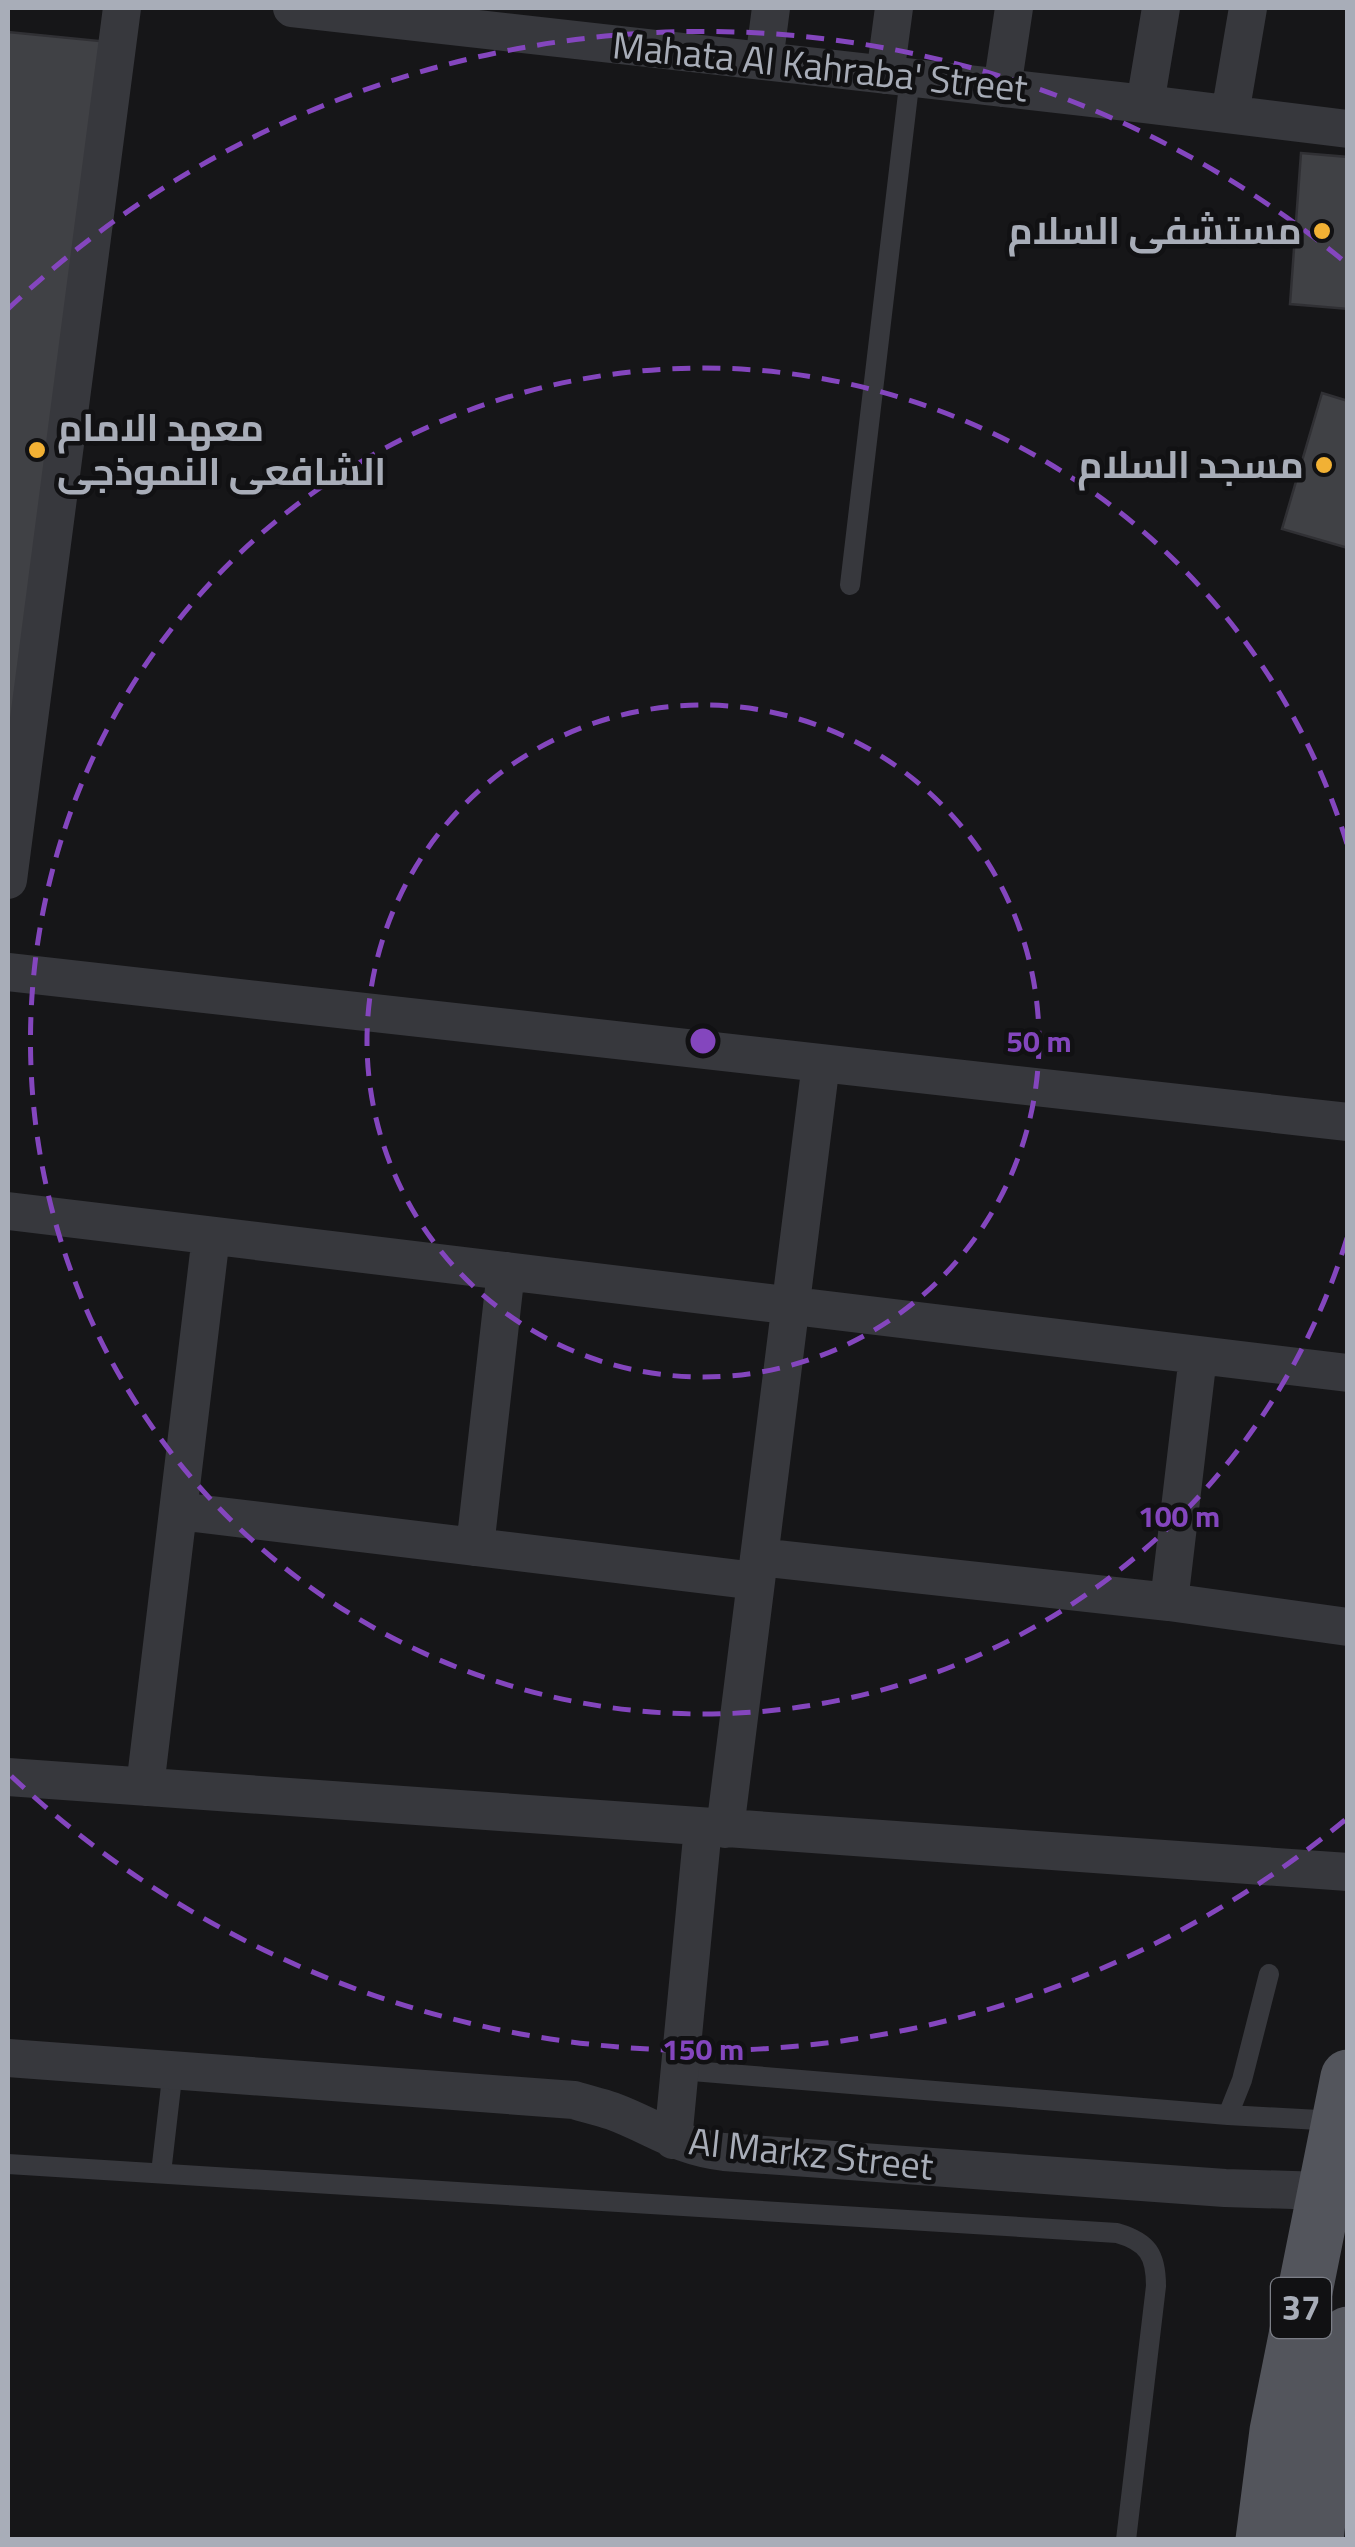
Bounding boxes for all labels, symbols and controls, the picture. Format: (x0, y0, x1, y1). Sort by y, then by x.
street label: Mahata Al Kahraba' Street (610, 15, 1031, 117)
place label: مستشفى السلام (1007, 201, 1302, 259)
marker: مستشفى السلام (1311, 220, 1333, 242)
place label: معهد الامام الشافعى النموذجى (57, 398, 386, 500)
place label: مسجد السلام (1077, 435, 1304, 493)
marker: معهد الامام الشافعى النموذجى (26, 439, 48, 461)
marker: مسجد السلام (1313, 454, 1335, 476)
text: 50 m (1006, 1018, 1072, 1064)
centre of rings (685, 1023, 721, 1059)
text: 100 m (1138, 1493, 1220, 1539)
text: 150 m (662, 2026, 744, 2072)
street label: Al Markz Street (686, 2111, 936, 2195)
road number: 37 (1271, 2278, 1331, 2338)

